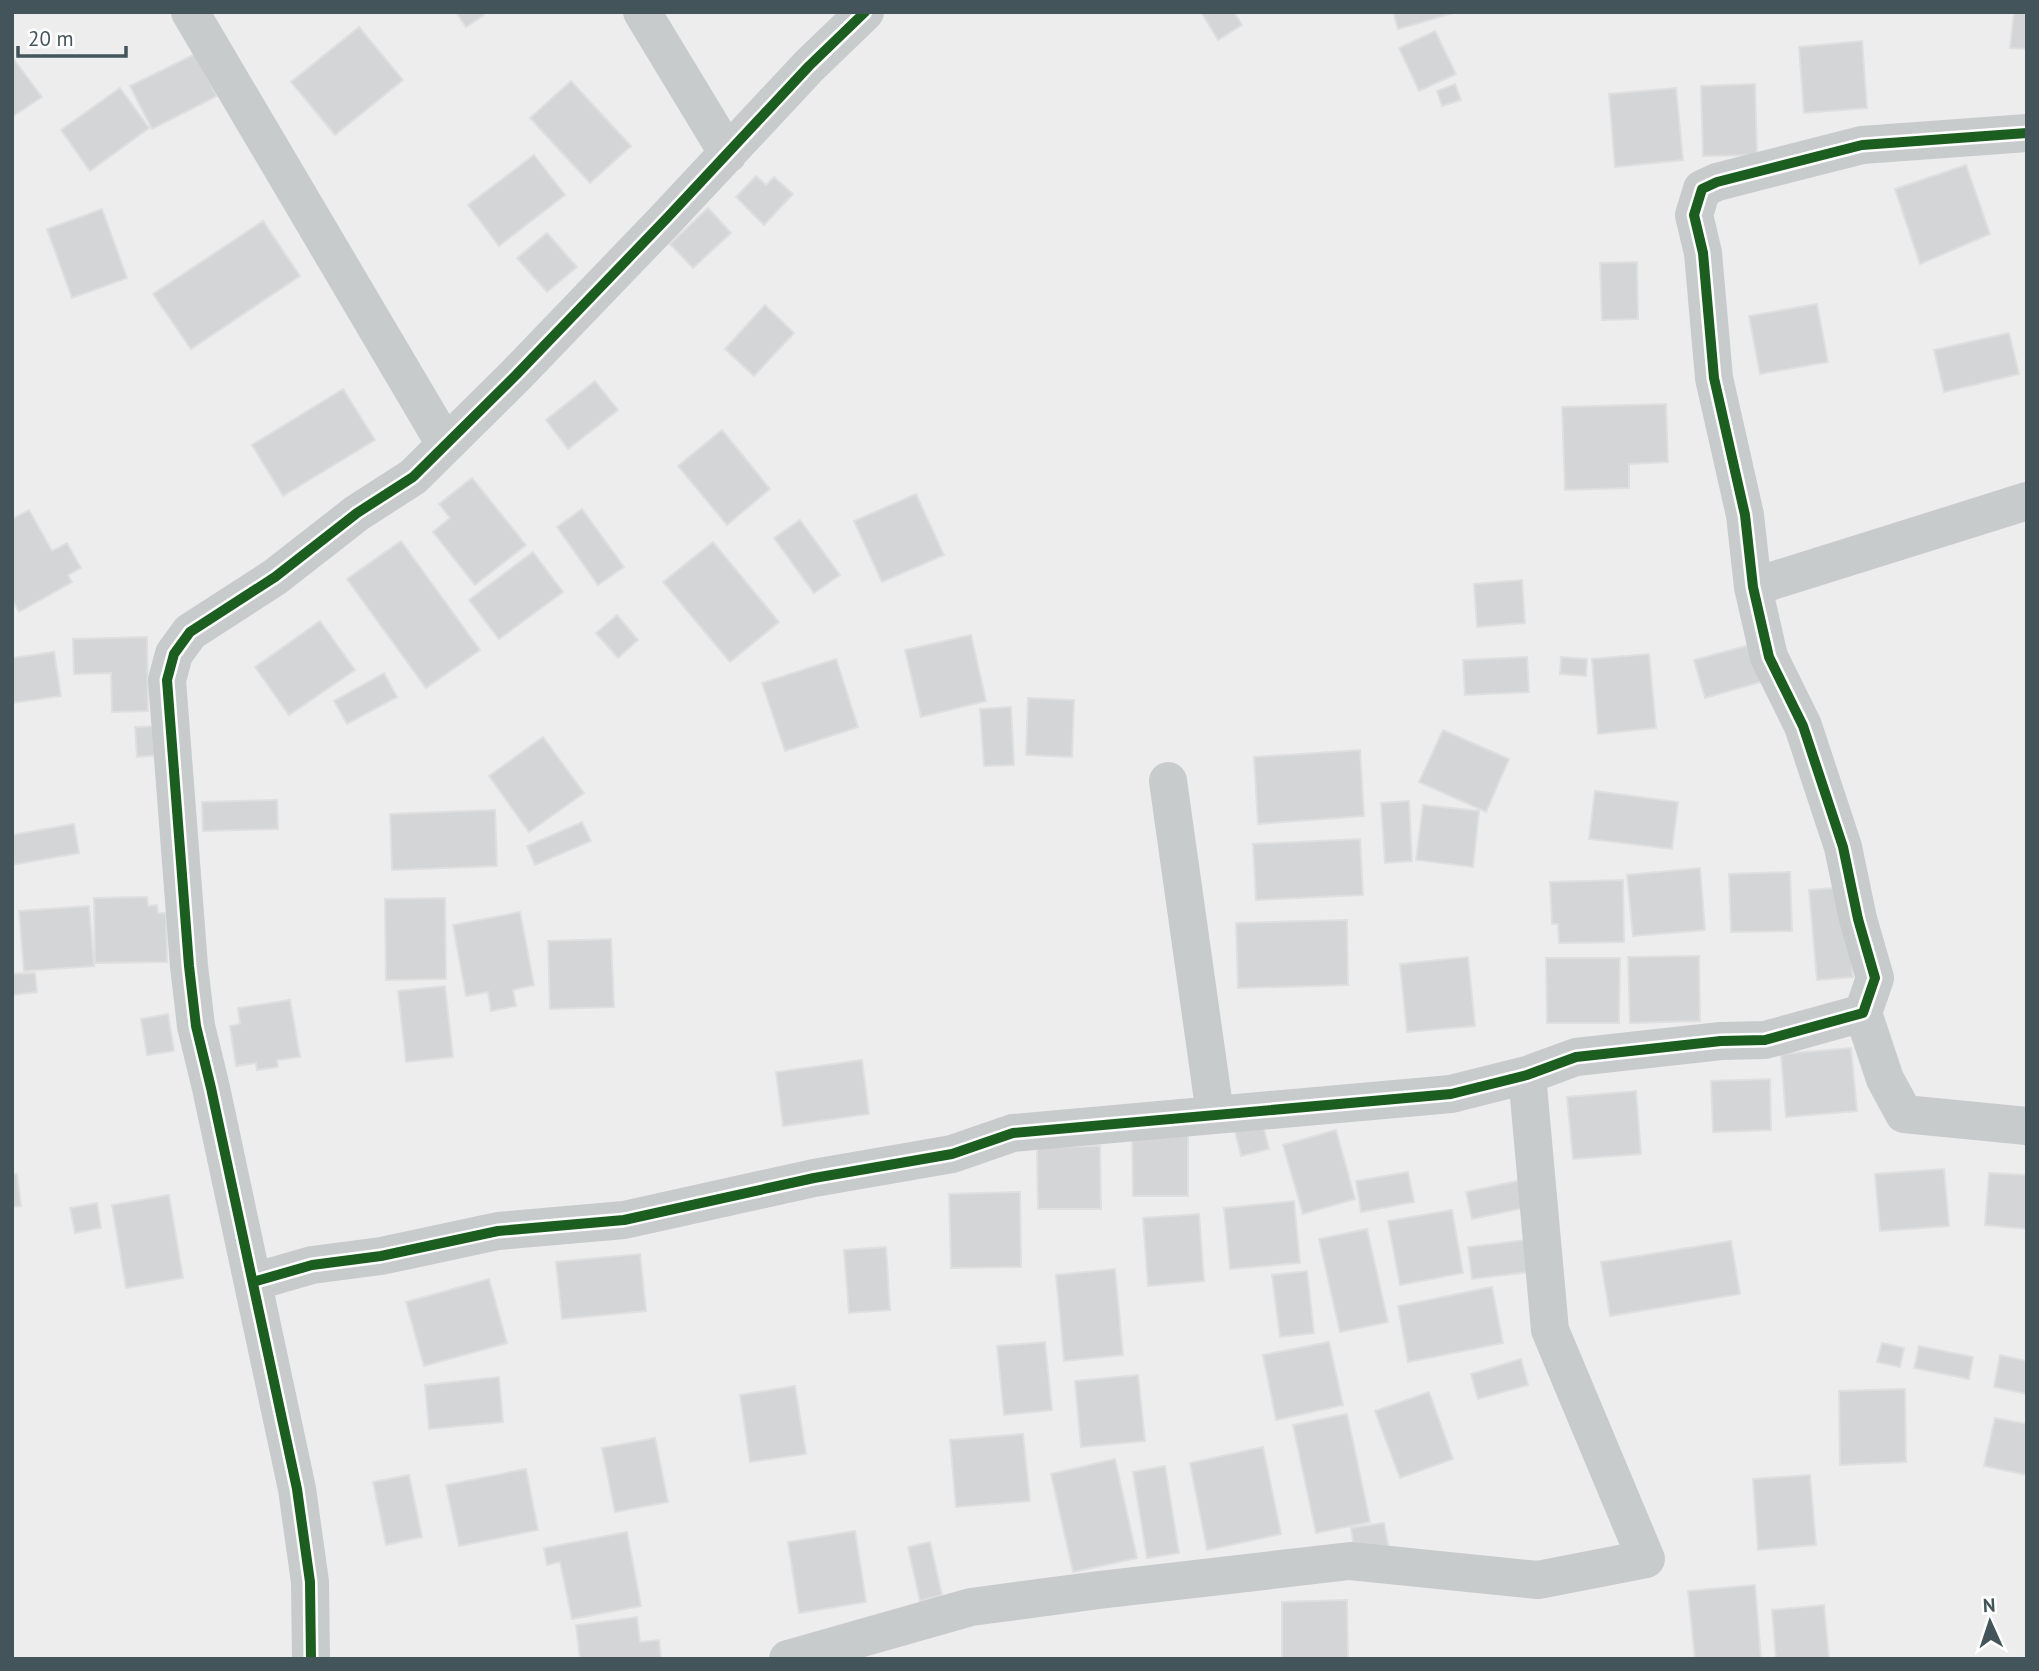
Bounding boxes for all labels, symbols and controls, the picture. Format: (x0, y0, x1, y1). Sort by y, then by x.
scale bar (18, 14, 126, 58)
text: 20 m (28, 25, 74, 52)
north arrow (1955, 1587, 2025, 1657)
text: N (1982, 1593, 1996, 1617)

